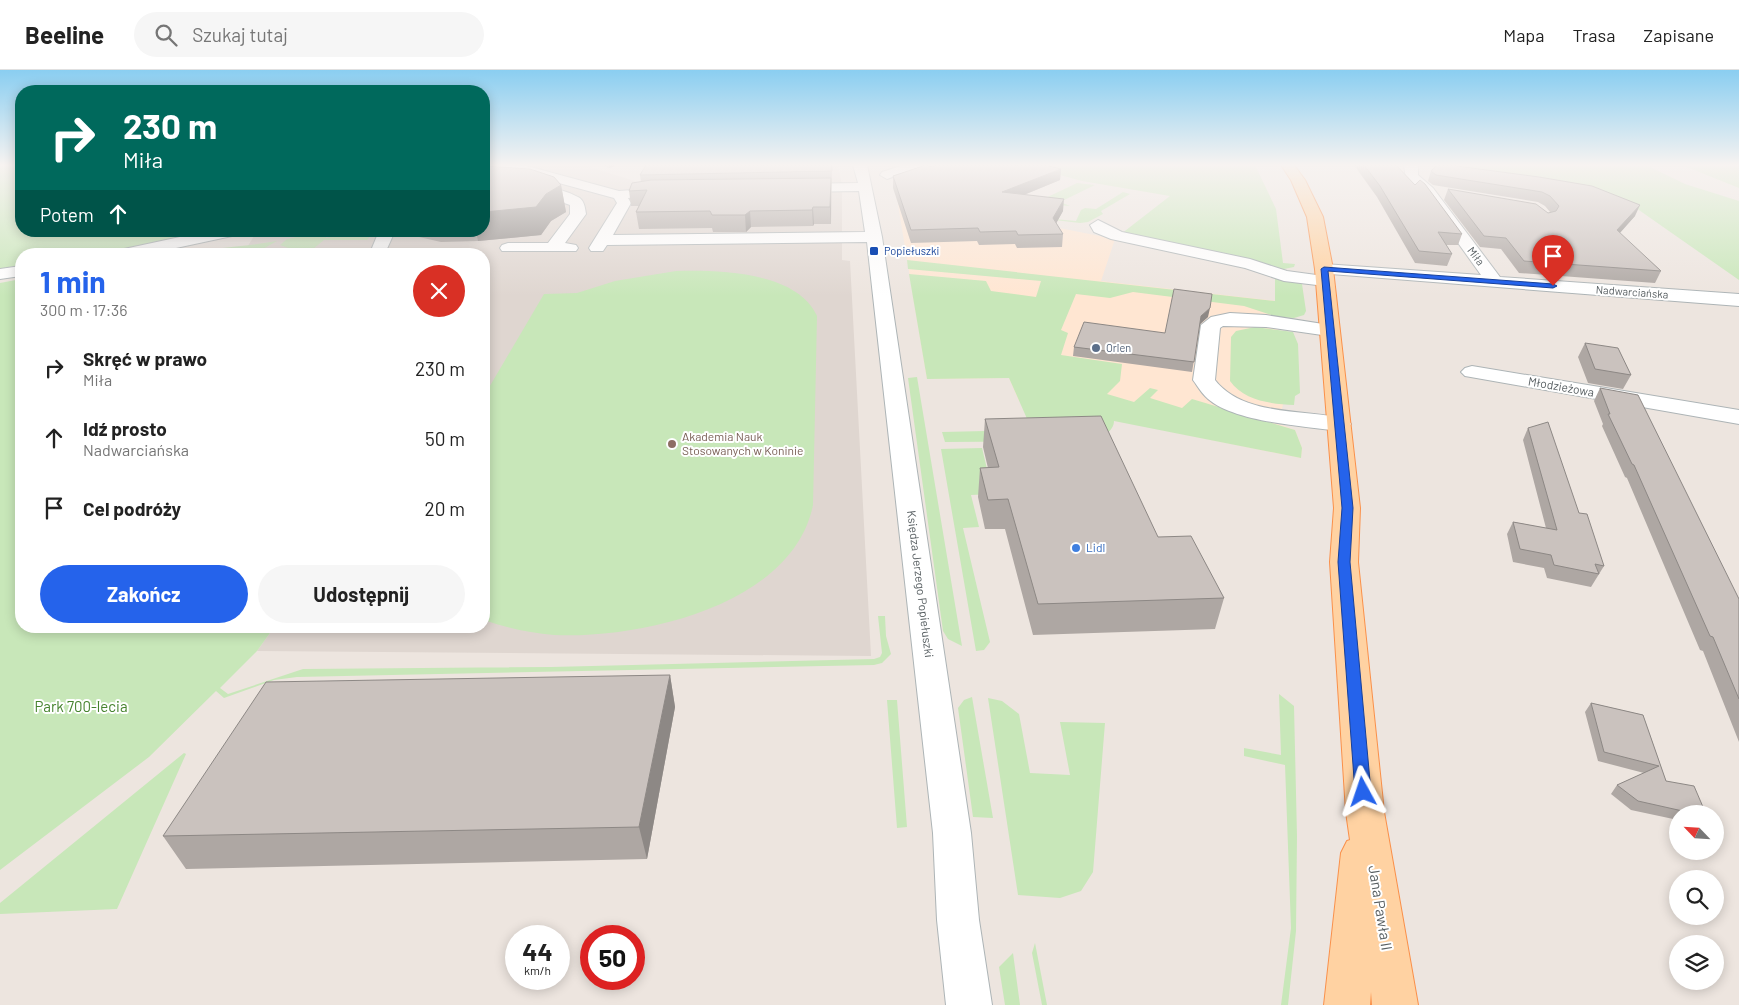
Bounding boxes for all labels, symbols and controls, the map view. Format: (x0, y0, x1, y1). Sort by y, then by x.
search box (134, 12, 484, 57)
text: Beeline (25, 20, 104, 49)
icon: search (152, 21, 180, 49)
text: Szukaj tutaj (192, 23, 288, 46)
text: Mapa (1503, 24, 1545, 46)
text: Trasa (1573, 24, 1615, 46)
text: Zapisane (1643, 24, 1714, 46)
text: 230 m (123, 104, 217, 146)
icon: right (40, 105, 105, 170)
text: Miła (123, 146, 163, 172)
icon: ahead (104, 200, 132, 228)
text: Potem (40, 203, 94, 226)
pin (1532, 235, 1574, 286)
icon: arrive (1539, 242, 1567, 270)
place label: Popiełuszki (884, 244, 939, 257)
street label: Miła (1465, 244, 1488, 268)
marker: Popiełuszki (868, 245, 880, 257)
text: 1 min (40, 263, 106, 299)
button: close (413, 265, 465, 317)
street label: Nadwarciańska (1595, 282, 1669, 301)
text: 300 m · 17:36 (40, 300, 128, 319)
place label: Orlen (1106, 341, 1131, 354)
marker: Orlen (1090, 342, 1102, 354)
text: Skręć w prawo (83, 347, 207, 370)
icon: right (40, 354, 68, 382)
text: 230 m (415, 357, 465, 380)
text: Miła (83, 370, 112, 389)
street label: Młodzieżowa (1527, 373, 1595, 399)
text: Idź prosto (83, 417, 167, 440)
icon: ahead (40, 424, 68, 452)
text: 50 m (425, 427, 465, 450)
place label: Akademia Nauk Stosowanych w Koninie (682, 429, 803, 457)
marker: Akademia Nauk Stosowanych w Koninie (666, 438, 678, 450)
text: Nadwarciańska (83, 440, 189, 459)
icon: arrive (40, 494, 68, 522)
text: Cel podróży (83, 497, 181, 520)
text: 20 m (425, 497, 465, 520)
street label: Księdza Jerzego Popiełuszki (905, 510, 937, 658)
place label: Lidl (1086, 540, 1105, 554)
marker: Lidl (1070, 542, 1082, 554)
button: Zakończ (40, 565, 248, 623)
button: Udostępnij (258, 565, 465, 623)
park label: Park 700-lecia (34, 697, 128, 715)
position arrow (1336, 765, 1388, 817)
north arrow (1669, 805, 1724, 860)
map controls (1669, 805, 1724, 990)
street label: Jana Pawła II (1365, 864, 1397, 952)
button: search (1669, 870, 1724, 925)
speed limit sign: 50 (580, 925, 645, 990)
button: layers (1669, 935, 1724, 990)
text: 44 (522, 936, 553, 966)
text: km/h (524, 963, 551, 977)

